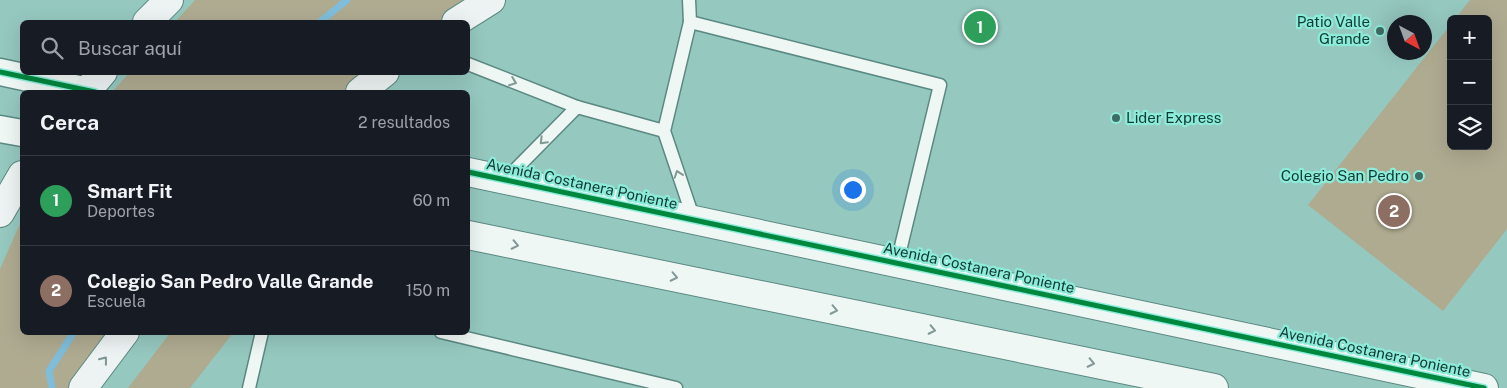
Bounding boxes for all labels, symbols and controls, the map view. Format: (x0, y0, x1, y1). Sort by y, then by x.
pin: 1 (964, 8, 996, 46)
place label: Patio Valle Grande (1297, 13, 1370, 47)
north arrow (1387, 15, 1432, 60)
map controls (1447, 15, 1492, 150)
button: + (1447, 15, 1492, 60)
search box (20, 20, 470, 75)
marker: Patio Valle Grande (1374, 25, 1386, 37)
icon: search (38, 34, 66, 62)
text: Buscar aquí (78, 37, 182, 59)
button: − (1447, 60, 1492, 105)
one-way arrow (508, 76, 517, 86)
button: layers (1447, 105, 1492, 150)
place label: Lider Express (1126, 109, 1221, 126)
text: Cerca (40, 110, 99, 135)
marker: Lider Express (1110, 112, 1122, 124)
text: 2 resultados (358, 113, 450, 132)
one-way arrow (539, 136, 548, 145)
street label: Avenida Costanera Poniente (485, 155, 679, 212)
place label: Colegio San Pedro (1281, 167, 1409, 184)
one-way arrow (674, 170, 684, 179)
marker: Colegio San Pedro (1413, 170, 1425, 182)
your location (840, 177, 866, 203)
text: Smart Fit (87, 180, 172, 202)
text: 1 (53, 191, 59, 210)
text: 60 m (413, 191, 450, 210)
pin: 2 (1378, 192, 1410, 230)
text: Deportes (87, 202, 155, 221)
one-way arrow (511, 239, 520, 249)
street label: Avenida Costanera Poniente (882, 239, 1076, 296)
text: Colegio San Pedro Valle Grande (87, 270, 373, 292)
one-way arrow (670, 271, 679, 282)
text: 2 (51, 281, 61, 300)
text: 150 m (406, 281, 450, 300)
text: Escuela (87, 292, 146, 311)
one-way arrow (829, 304, 838, 315)
street label: Avenida Costanera Poniente (1278, 323, 1472, 380)
one-way arrow (927, 324, 936, 335)
one-way arrow (98, 357, 106, 366)
one-way arrow (1086, 357, 1095, 368)

